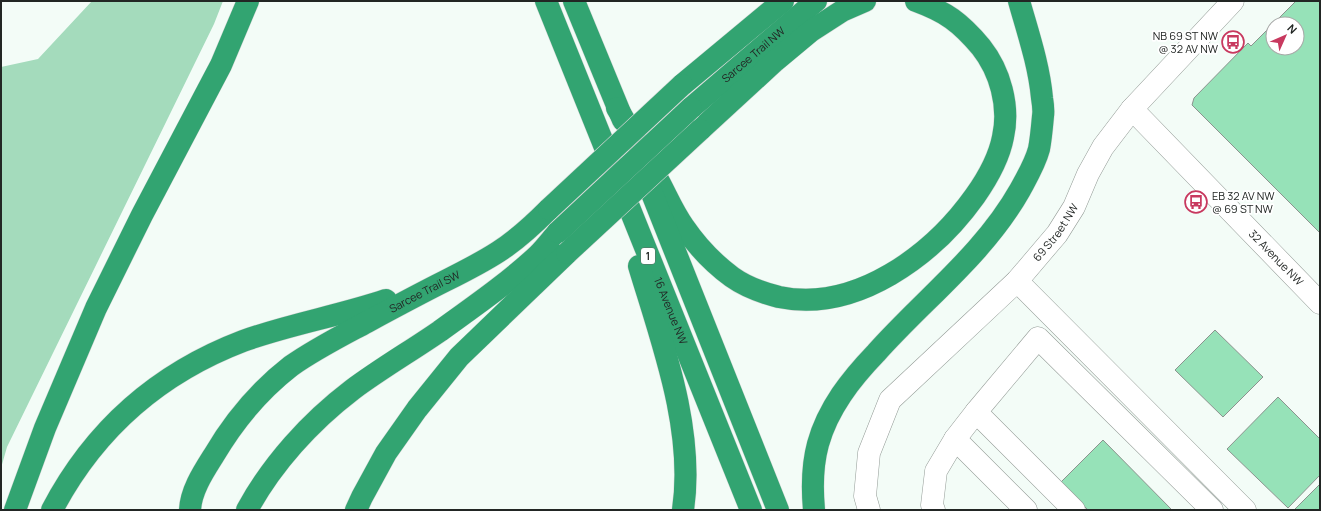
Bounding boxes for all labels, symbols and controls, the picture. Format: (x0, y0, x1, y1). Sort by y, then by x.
north arrow (1265, 16, 1305, 56)
text: N (1284, 20, 1301, 37)
street label: Sarcee Trail NW (718, 22, 788, 86)
place label: NB 69 ST NW @ 32 AV NW (1153, 28, 1219, 56)
bus stop icon: NB 69 ST NW @ 32 AV NW (1220, 29, 1246, 55)
place label: EB 32 AV NW @ 69 ST NW (1212, 188, 1275, 216)
bus stop icon: EB 32 AV NW @ 69 ST NW (1183, 189, 1209, 215)
street label: 69 Street NW (1029, 200, 1082, 264)
street label: 32 Avenue NW (1246, 226, 1307, 289)
road number: 1 (641, 248, 655, 264)
street label: Sarcee Trail SW (386, 266, 463, 316)
street label: 16 Avenue NW (651, 275, 692, 347)

